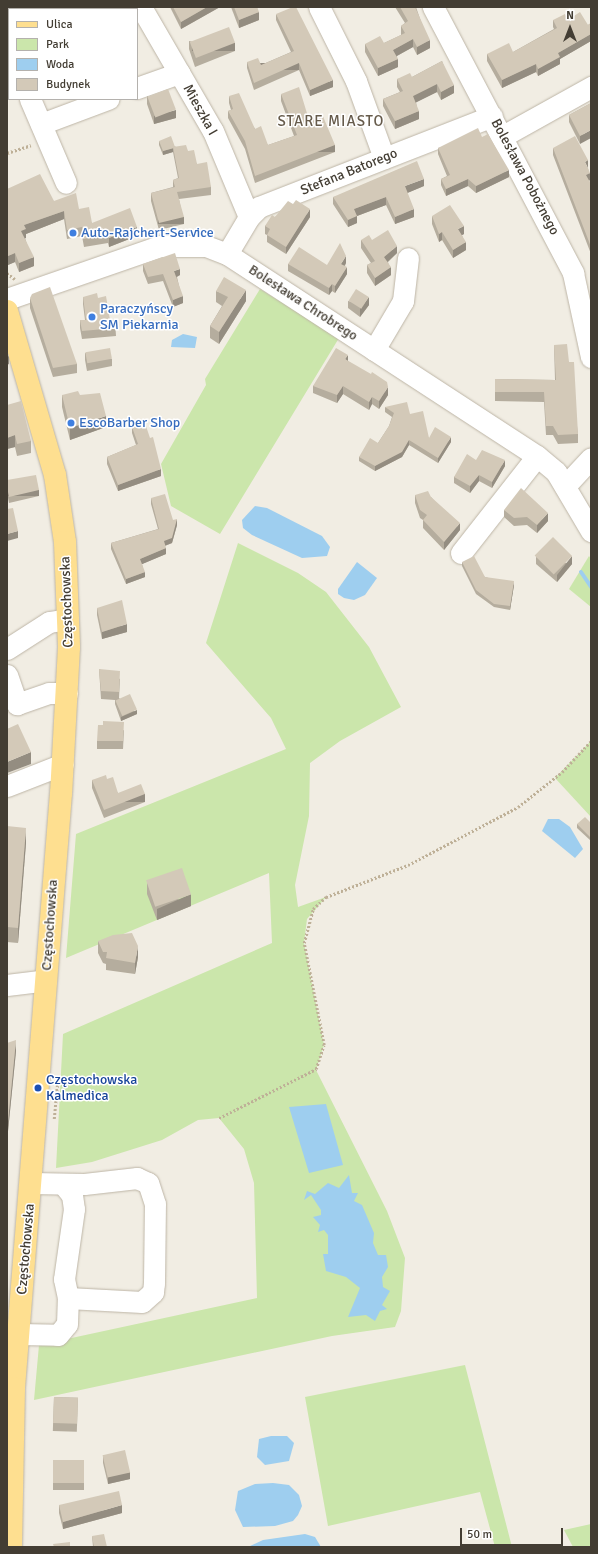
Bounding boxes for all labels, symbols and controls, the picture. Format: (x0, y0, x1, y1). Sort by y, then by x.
legend (8, 8, 138, 100)
north arrow (550, 8, 590, 48)
text: N (566, 9, 574, 22)
text: Ulica (46, 17, 73, 32)
text: Park (46, 37, 69, 52)
text: Woda (46, 57, 74, 72)
text: Budynek (46, 77, 90, 92)
street label: Mieszka I (179, 82, 221, 138)
district label: STARE MIASTO (278, 113, 384, 131)
street label: Bolesława Pobożnego (487, 116, 563, 238)
street label: Stefana Batorego (298, 145, 400, 199)
place label: Auto-Rajchert-Service (81, 225, 214, 241)
marker: Auto-Rajchert-Service (68, 228, 78, 238)
street label: Bolesława Chrobrego (245, 261, 361, 345)
place label: Paraczyńscy SM Piekarnia (100, 301, 179, 334)
marker: Paraczyńscy SM Piekarnia (87, 312, 97, 322)
place label: EscoBarber Shop (79, 415, 180, 431)
marker: EscoBarber Shop (66, 418, 76, 428)
street label: Częstochowska (57, 556, 77, 648)
street label: Częstochowska (38, 879, 62, 971)
place label: Częstochowska Kalmedica (46, 1072, 137, 1104)
marker: Częstochowska Kalmedica (33, 1083, 43, 1093)
street label: Częstochowska (14, 1203, 38, 1295)
scale bar (462, 1520, 565, 1546)
text: 50 m (467, 1527, 492, 1542)

